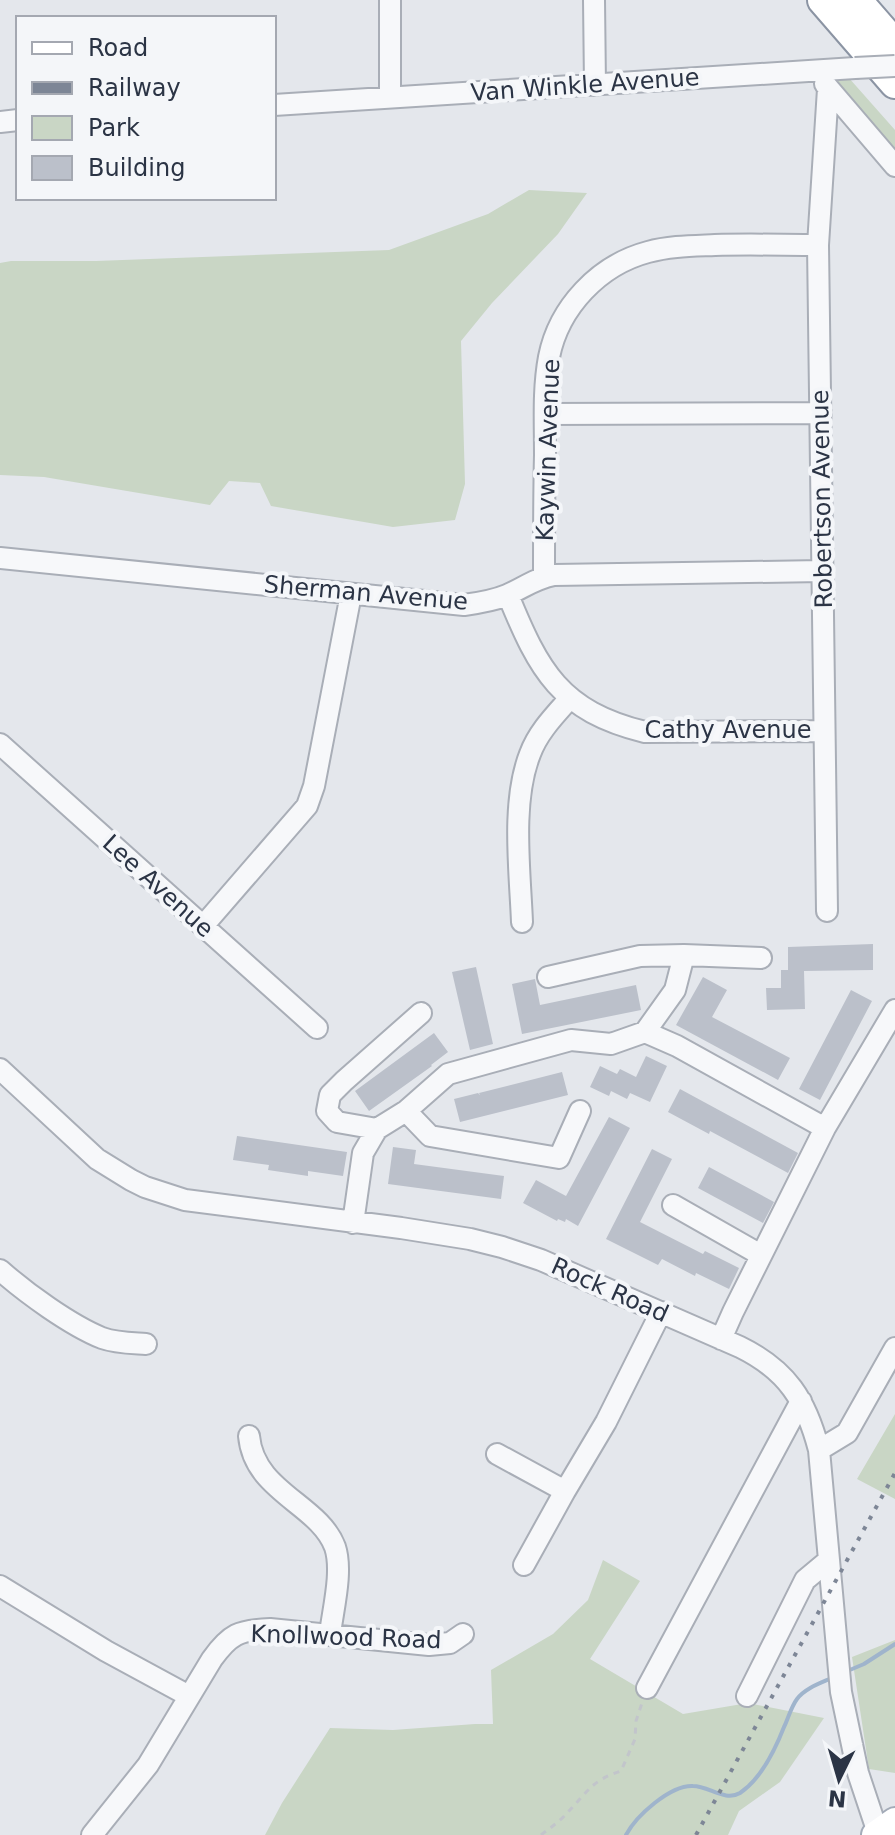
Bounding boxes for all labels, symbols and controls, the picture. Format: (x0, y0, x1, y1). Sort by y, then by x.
legend (16, 16, 276, 200)
text: Road (88, 34, 148, 62)
street label: Van Winkle Avenue (470, 63, 700, 107)
text: Railway (88, 74, 181, 102)
text: Park (88, 114, 140, 142)
text: Building (88, 154, 185, 182)
street label: Kaywin Avenue (531, 358, 565, 542)
street label: Robertson Avenue (806, 389, 838, 609)
street label: Sherman Avenue (263, 570, 469, 616)
street label: Cathy Avenue (644, 716, 812, 744)
street label: Lee Avenue (97, 829, 219, 943)
street label: Rock Road (547, 1252, 673, 1328)
street label: Knollwood Road (250, 1620, 442, 1654)
north arrow (799, 1739, 879, 1819)
text: N (827, 1785, 848, 1812)

